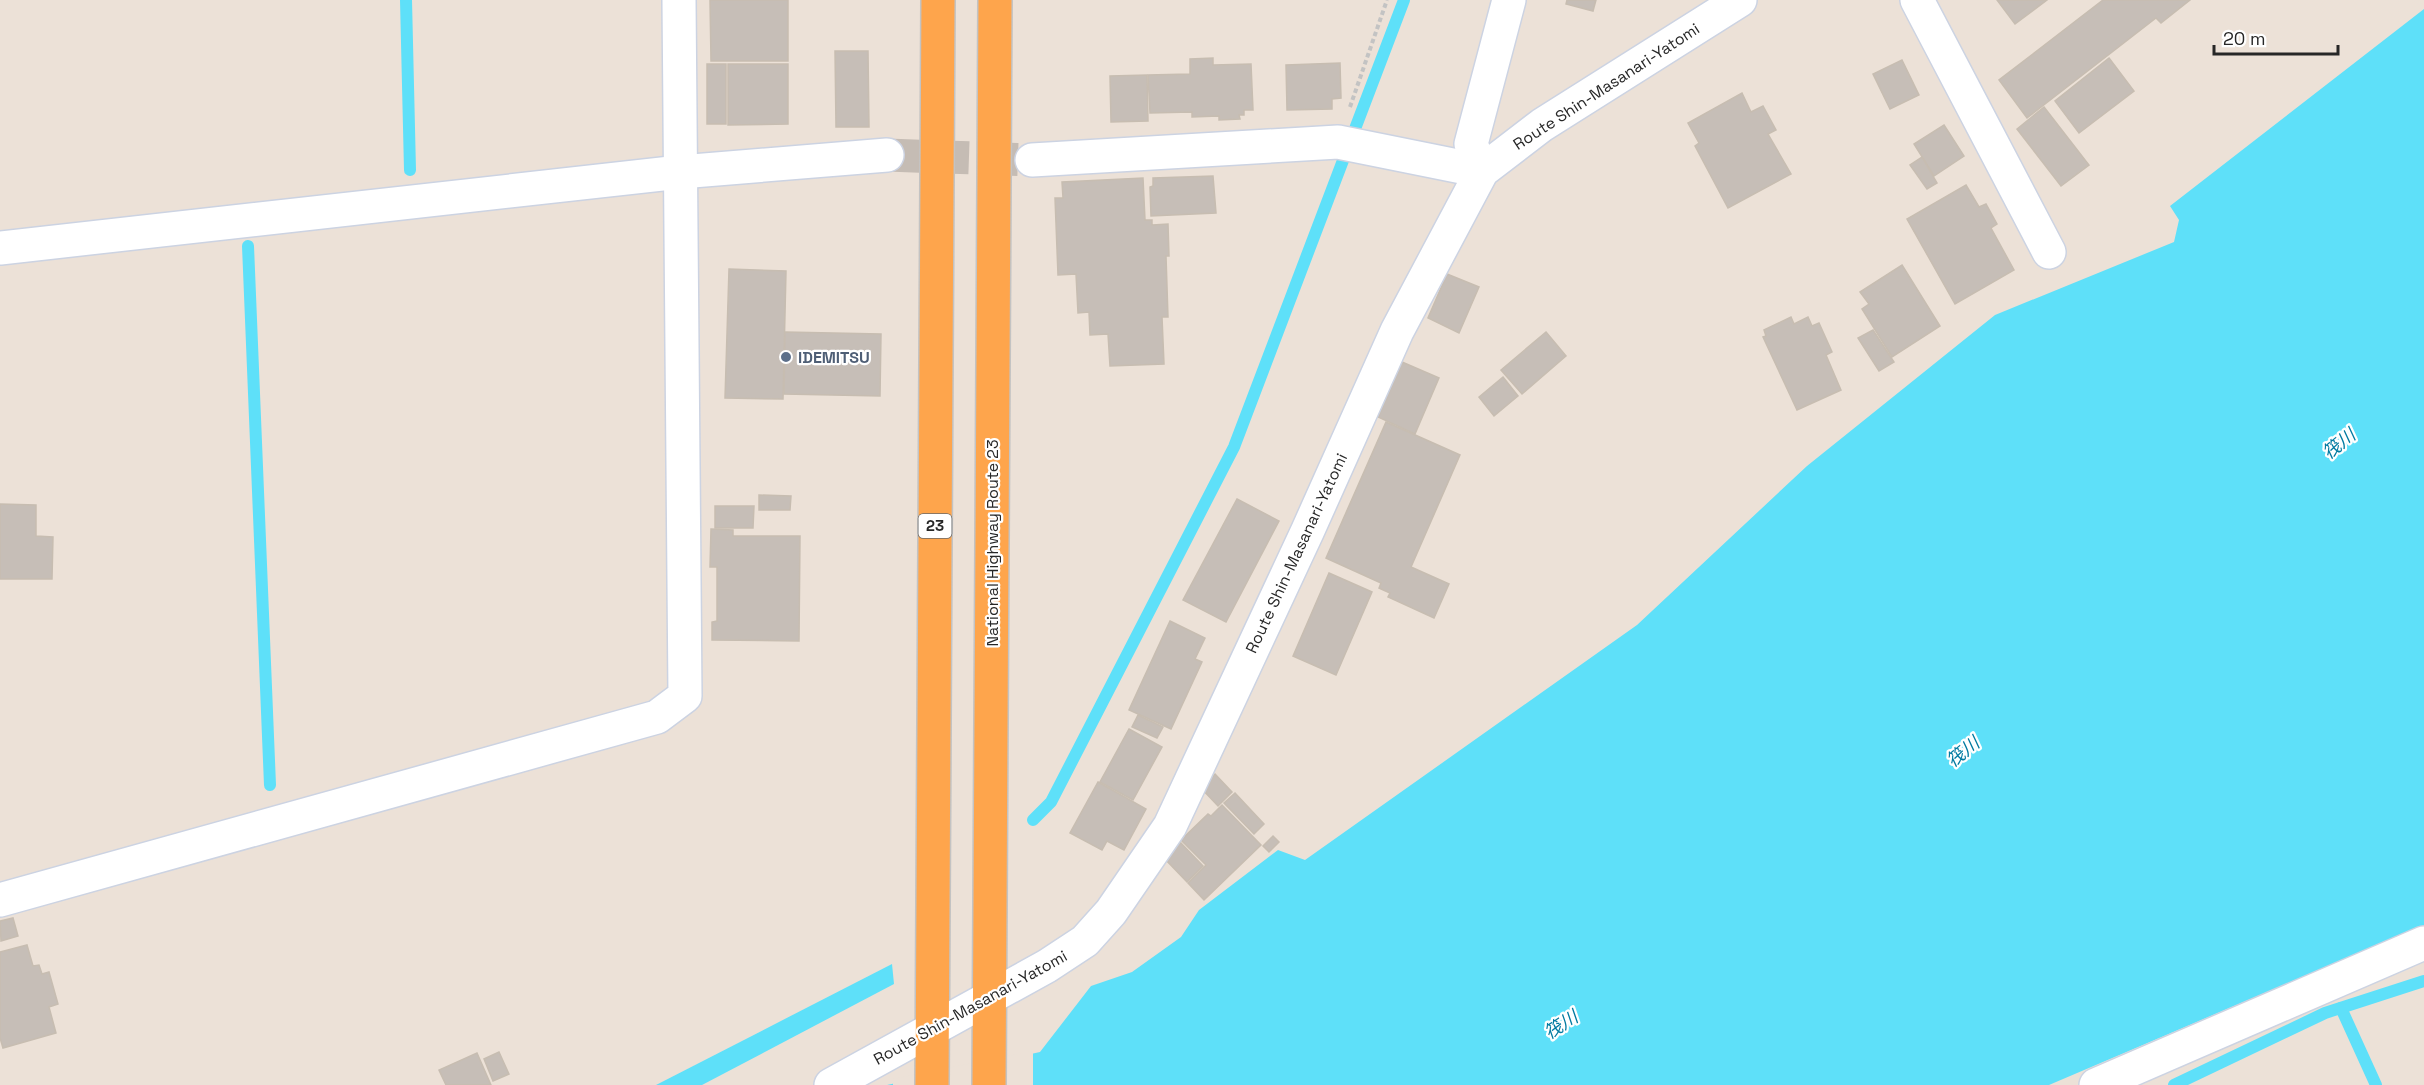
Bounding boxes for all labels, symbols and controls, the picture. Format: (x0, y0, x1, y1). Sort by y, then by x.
street label: Route Shin-Masanari-Yatomi (1509, 18, 1704, 155)
scale bar (2214, 18, 2338, 56)
text: 20 m (2223, 27, 2266, 50)
place label: IDEMITSU (798, 347, 870, 368)
marker: IDEMITSU (779, 350, 793, 364)
water label: 筏川 (2317, 422, 2361, 464)
street label: National Highway Route 23 (982, 439, 1003, 647)
street label: Route Shin-Masanari-Yatomi (1241, 450, 1352, 657)
road number: 23 (918, 514, 952, 538)
water label: 筏川 (1941, 730, 1985, 772)
street label: Route Shin-Masanari-Yatomi (870, 945, 1071, 1070)
water label: 筏川 (1539, 1004, 1584, 1044)

